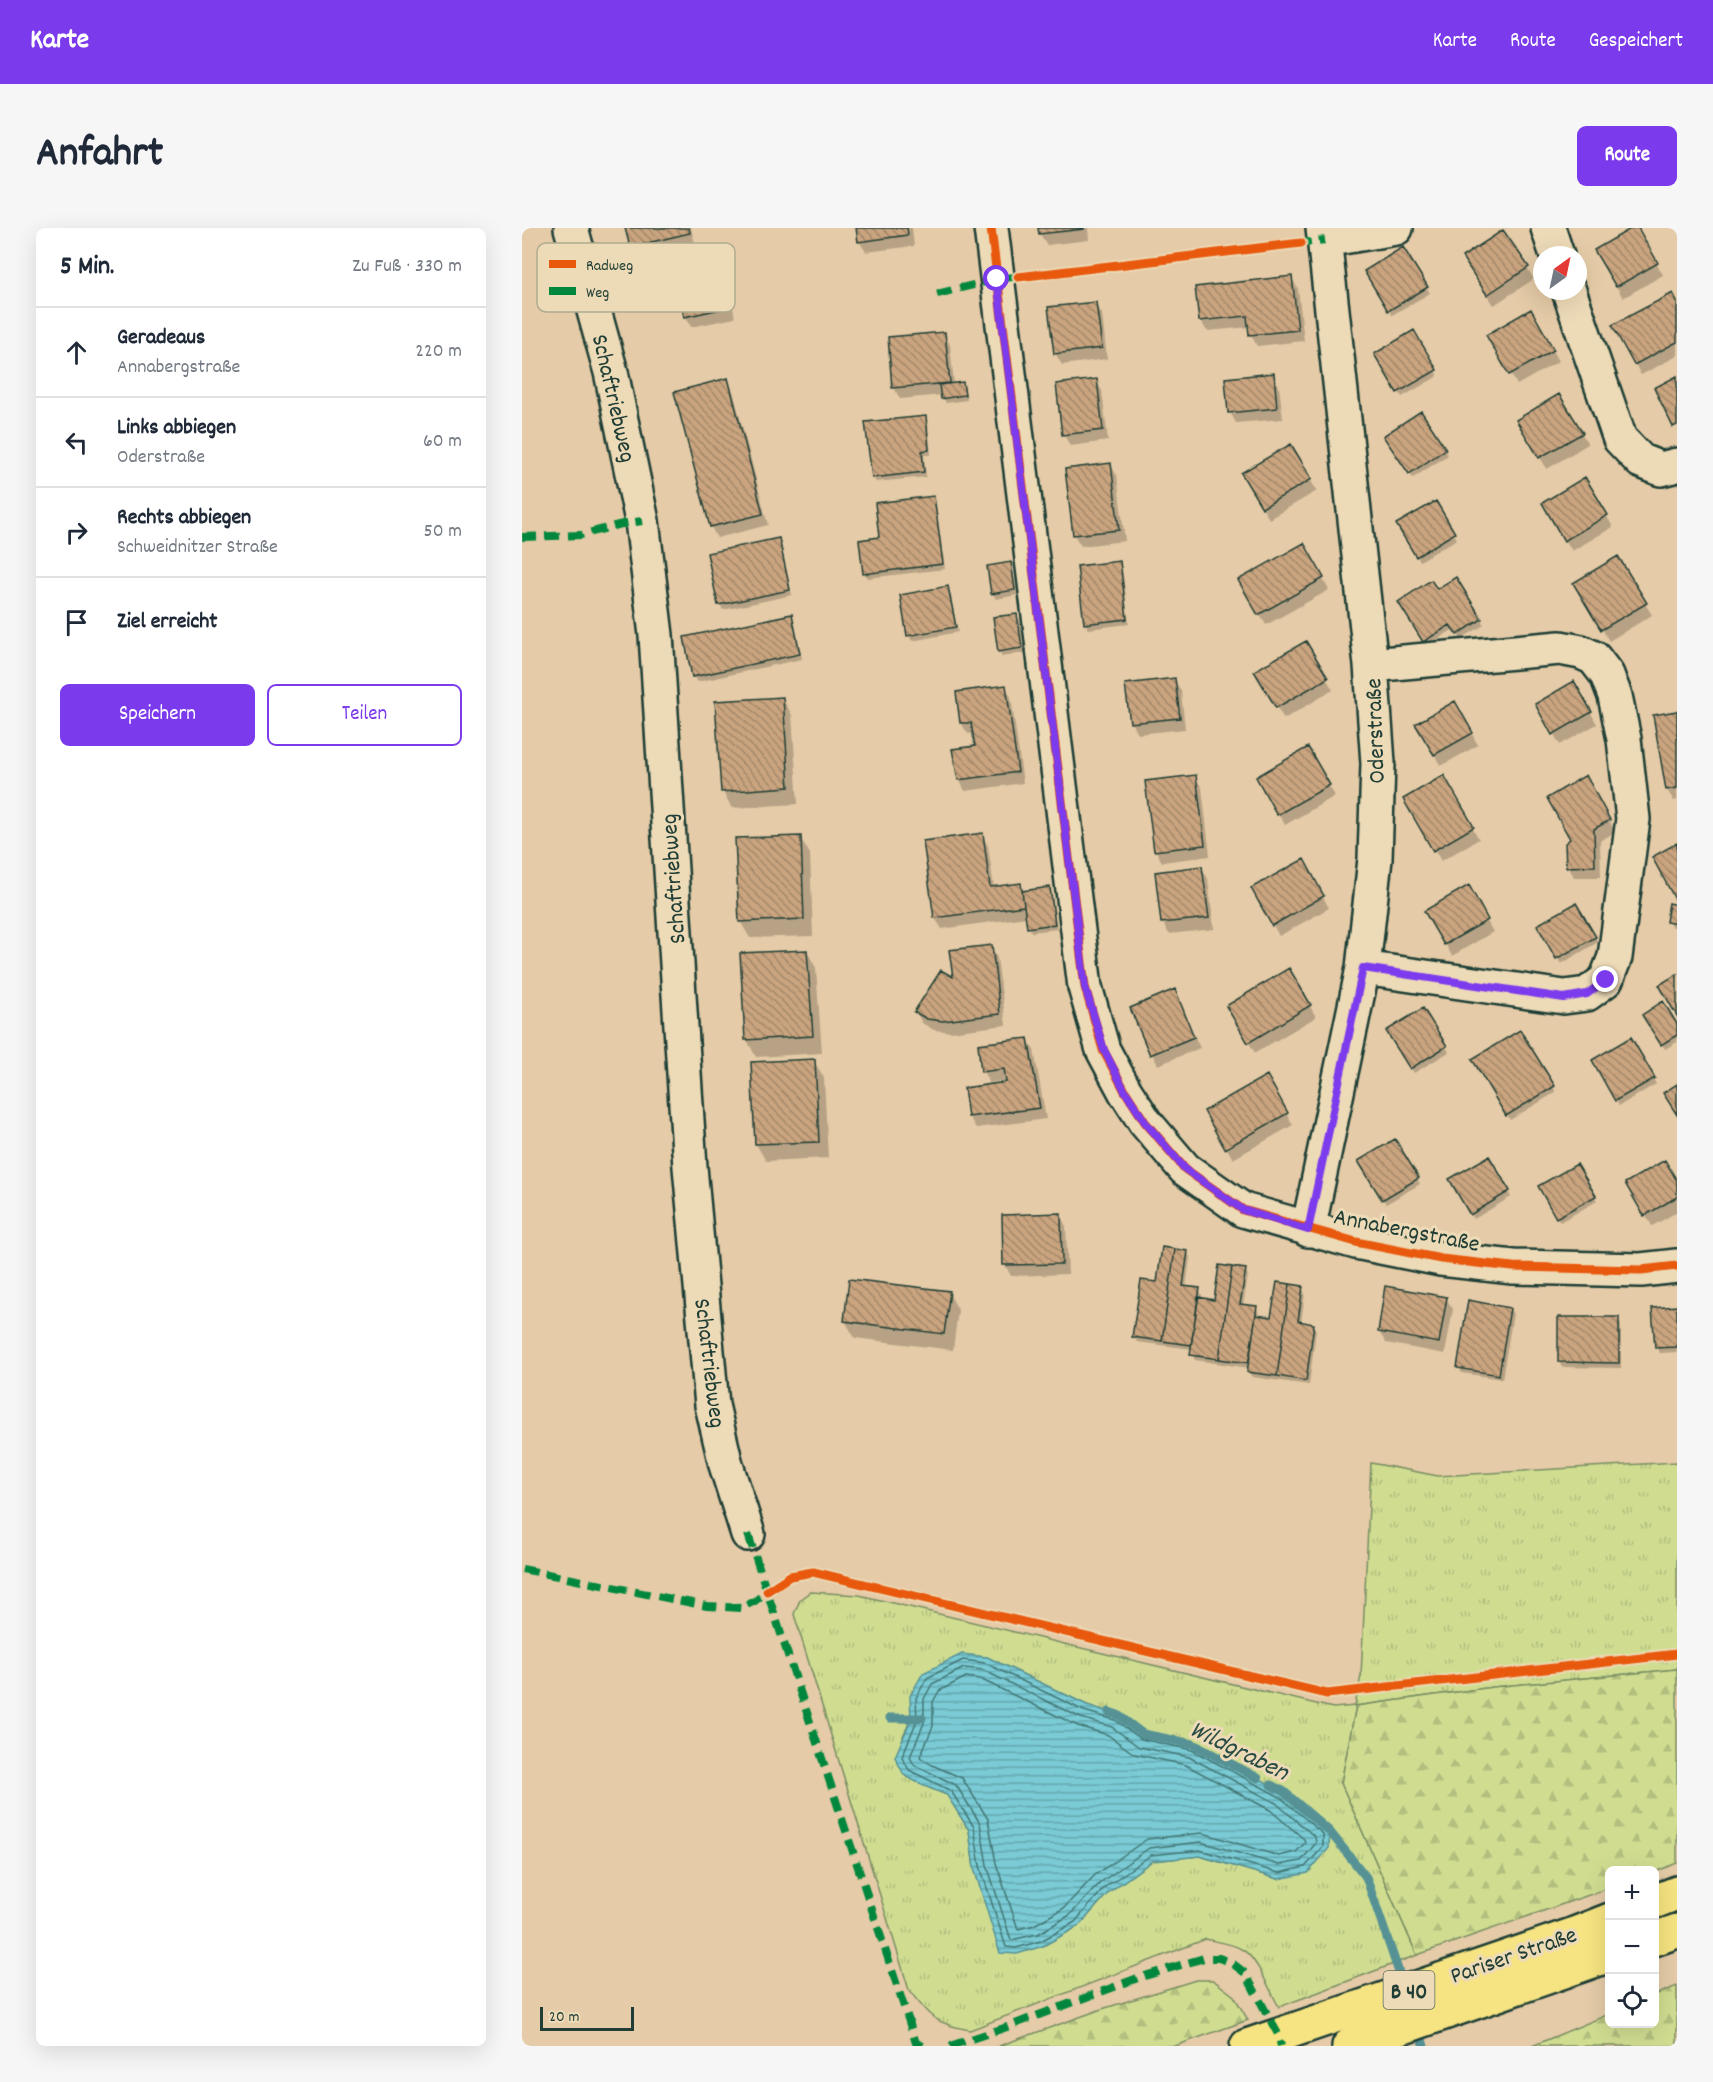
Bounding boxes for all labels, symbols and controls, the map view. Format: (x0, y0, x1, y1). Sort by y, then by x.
text: Karte (30, 22, 89, 62)
text: Karte (1433, 27, 1477, 57)
text: Route (1510, 27, 1556, 57)
text: Gespeichert (1589, 27, 1683, 57)
text: Anfahrt (36, 126, 163, 186)
button: Route (1577, 126, 1677, 186)
legend (537, 243, 735, 312)
north arrow (1533, 246, 1587, 300)
text: 5 Min. (60, 249, 114, 286)
text: Zu Fuß · 330 m (352, 253, 462, 281)
text: Radweg (586, 255, 633, 278)
route start (983, 265, 1009, 291)
text: Weg (586, 282, 609, 305)
text: Geradeaus (117, 323, 205, 354)
street label: Schaftriebweg (581, 331, 643, 466)
icon: ahead (60, 336, 93, 369)
text: 220 m (415, 338, 462, 366)
text: Annabergstraße (117, 354, 240, 382)
text: Links abbiegen (117, 413, 236, 444)
icon: left (60, 426, 93, 459)
text: 60 m (423, 428, 462, 456)
text: Oderstraße (117, 444, 205, 472)
text: Rechts abbiegen (117, 503, 251, 534)
icon: right (60, 516, 93, 549)
text: 50 m (424, 518, 462, 546)
text: Schweidnitzer Straße (117, 534, 278, 562)
icon: arrive (60, 606, 93, 639)
text: Ziel erreicht (117, 607, 217, 638)
street label: Oderstraße (1358, 678, 1396, 784)
button: Speichern (60, 684, 255, 746)
button: Teilen (267, 684, 462, 746)
street label: Schaftriebweg (653, 812, 697, 945)
route end (1592, 966, 1618, 992)
street label: Annabergstraße (1331, 1201, 1482, 1263)
street label: Schaftriebweg (683, 1296, 733, 1430)
water label: Wildgraben (1183, 1712, 1295, 1792)
map controls (1605, 1866, 1659, 2028)
button: + (1605, 1866, 1659, 1920)
street label: Pariser Straße (1446, 1919, 1582, 1994)
button: − (1605, 1920, 1659, 1974)
road number: B 40 (1384, 1971, 1434, 2009)
button: locate (1605, 1974, 1659, 2028)
scale bar (540, 2004, 634, 2032)
text: 20 m (549, 2006, 579, 2029)

